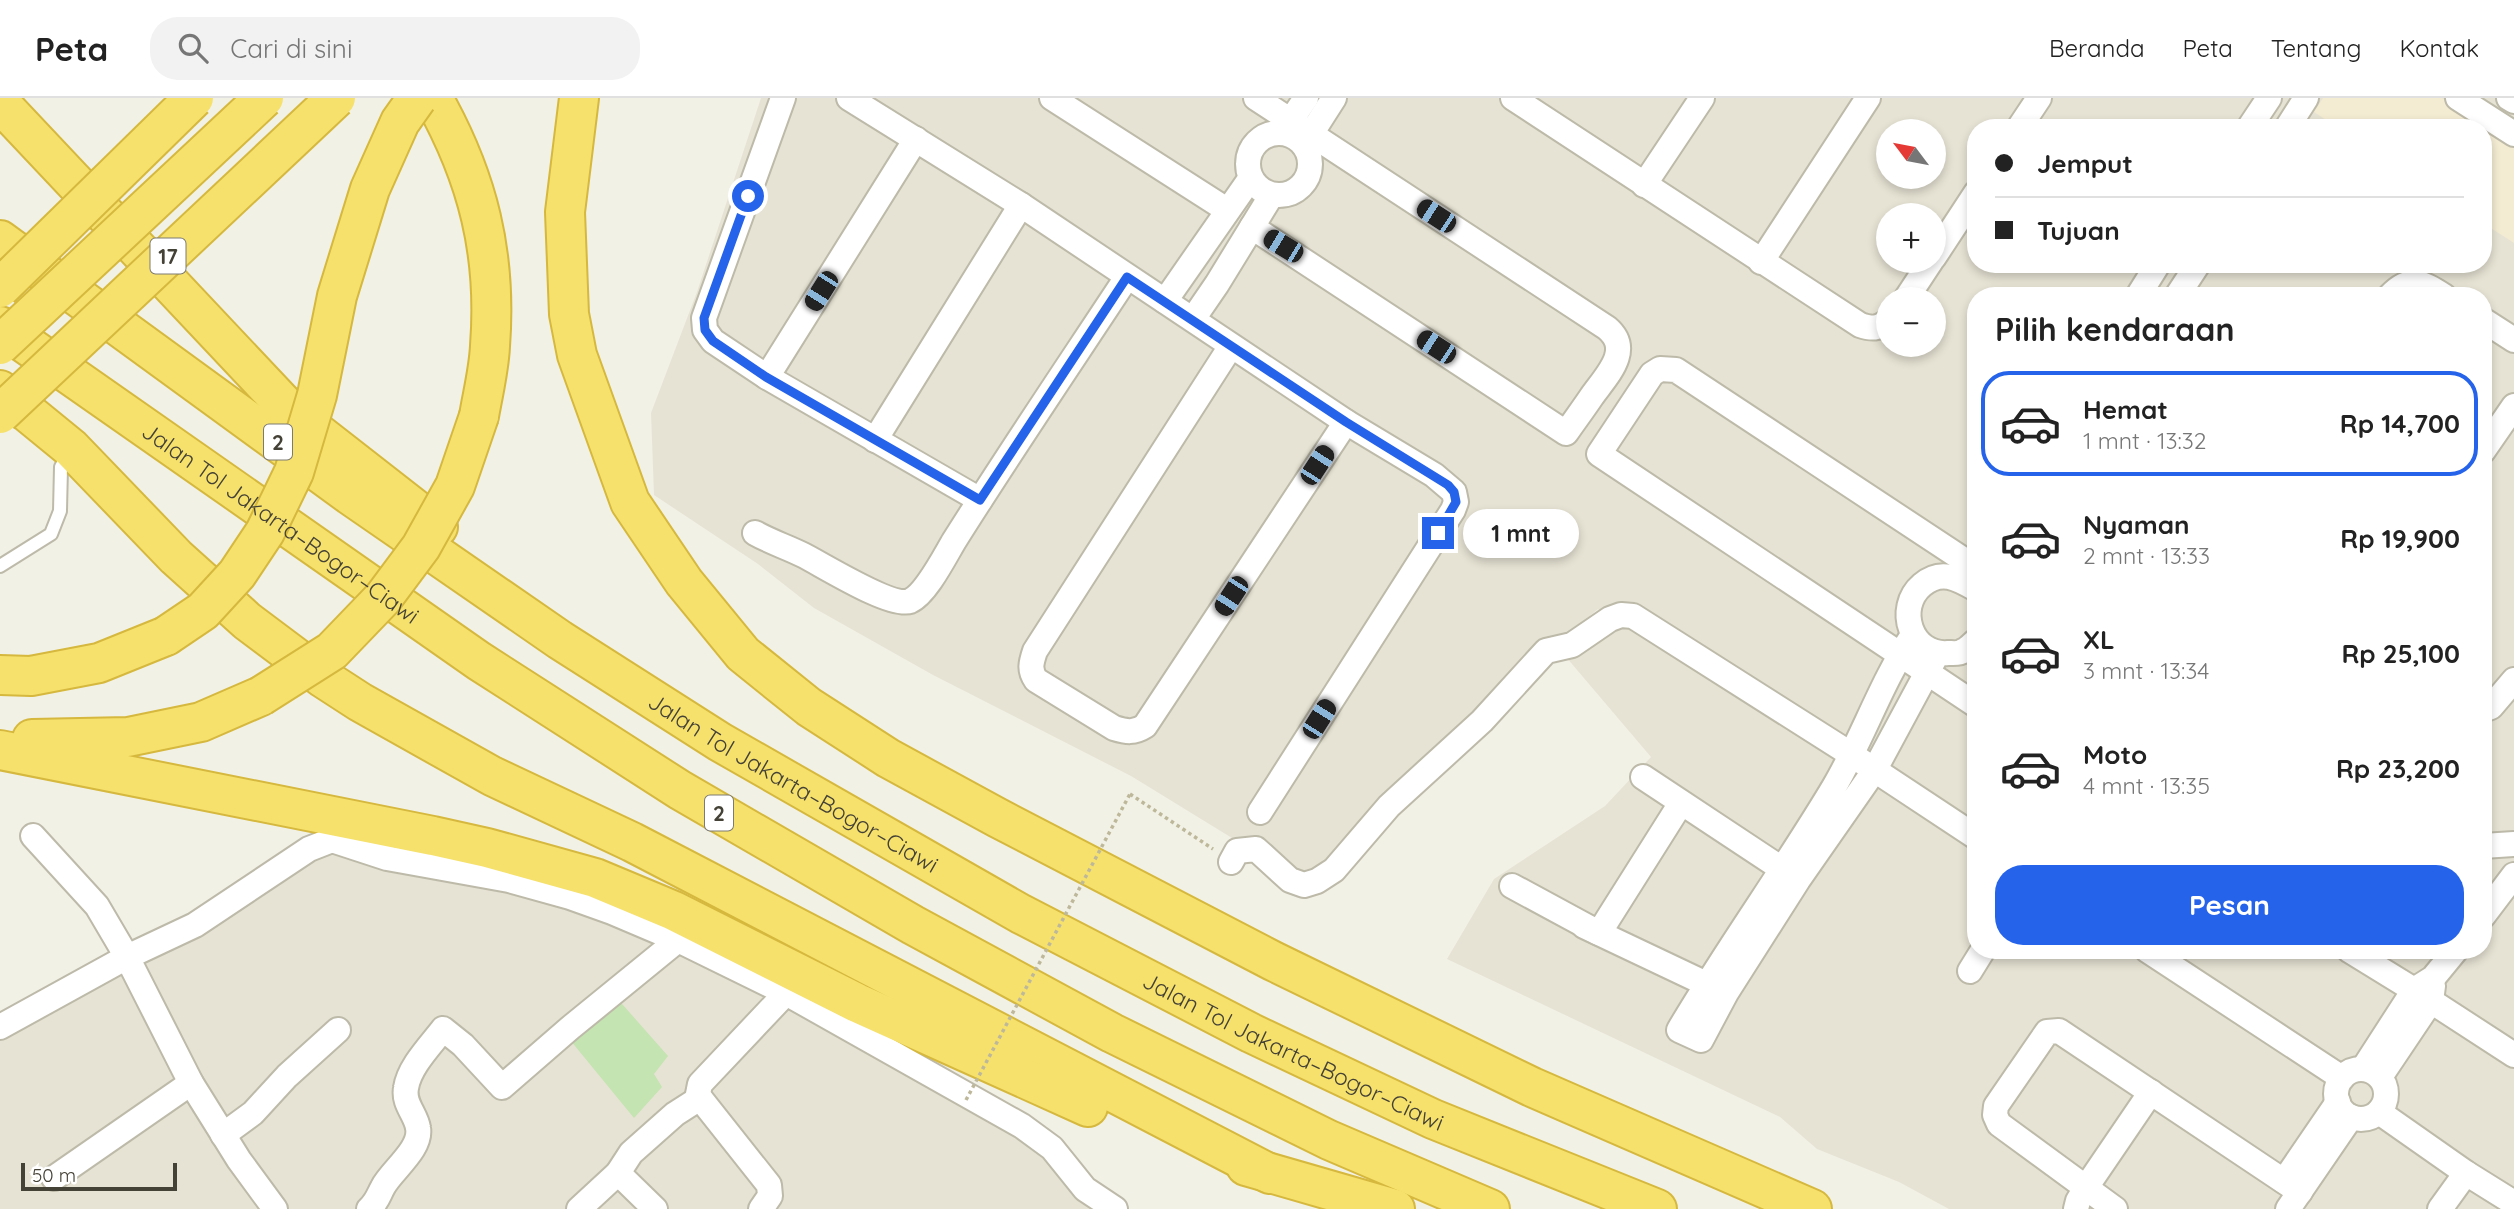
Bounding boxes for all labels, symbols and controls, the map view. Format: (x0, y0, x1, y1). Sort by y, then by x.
search box (150, 17, 640, 80)
text: Peta (35, 28, 108, 69)
icon: search (174, 29, 212, 67)
text: Cari di sini (230, 32, 352, 65)
text: Beranda (2049, 33, 2145, 63)
text: Peta (2183, 33, 2233, 63)
text: Tentang (2271, 33, 2361, 63)
text: Kontak (2399, 33, 2479, 63)
north arrow (1876, 119, 1946, 189)
map controls (1876, 119, 1946, 357)
text: Jemput (2037, 147, 2133, 180)
route start (732, 180, 764, 212)
car (1413, 196, 1460, 236)
button: + (1876, 203, 1946, 273)
text: Tujuan (2037, 214, 2120, 247)
car (1260, 226, 1307, 266)
road number: 17 (150, 238, 186, 274)
car (801, 268, 842, 314)
button: − (1876, 287, 1946, 357)
text: Pilih kendaraan (1995, 309, 2235, 349)
car (1413, 327, 1460, 367)
icon: car (1999, 392, 2062, 455)
text: Hemat (2083, 393, 2168, 426)
text: Rp 14,700 (2340, 407, 2460, 440)
street label: Jalan Tol Jakarta–Bogor–Ciawi (137, 416, 425, 629)
road number: 2 (264, 424, 292, 460)
text: 1 mnt · 13:32 (2083, 426, 2207, 455)
car (1297, 442, 1338, 488)
icon: car (1999, 507, 2062, 570)
callout: 1 mnt (1462, 508, 1578, 558)
text: Nyaman (2083, 508, 2190, 541)
route end (1422, 517, 1454, 549)
text: 1 mnt (1491, 519, 1551, 548)
text: Rp 19,900 (2340, 522, 2460, 555)
text: 2 mnt · 13:33 (2083, 541, 2210, 570)
car (1211, 573, 1252, 619)
icon: car (1999, 622, 2062, 685)
text: XL (2083, 623, 2115, 656)
text: Rp 25,100 (2341, 637, 2460, 670)
text: 3 mnt · 13:34 (2083, 656, 2209, 685)
street label: Jalan Tol Jakarta–Bogor–Ciawi (643, 686, 944, 879)
car (1299, 696, 1340, 742)
icon: car (1999, 737, 2062, 800)
text: Moto (2083, 738, 2147, 771)
text: Rp 23,200 (2336, 752, 2460, 785)
text: 4 mnt · 13:35 (2083, 771, 2210, 800)
road number: 2 (705, 796, 733, 830)
button: Pesan (1995, 865, 2464, 945)
street label: Jalan Tol Jakarta–Bogor–Ciawi (1138, 965, 1448, 1136)
scale bar (21, 1160, 177, 1192)
text: 50 m (32, 1163, 76, 1187)

